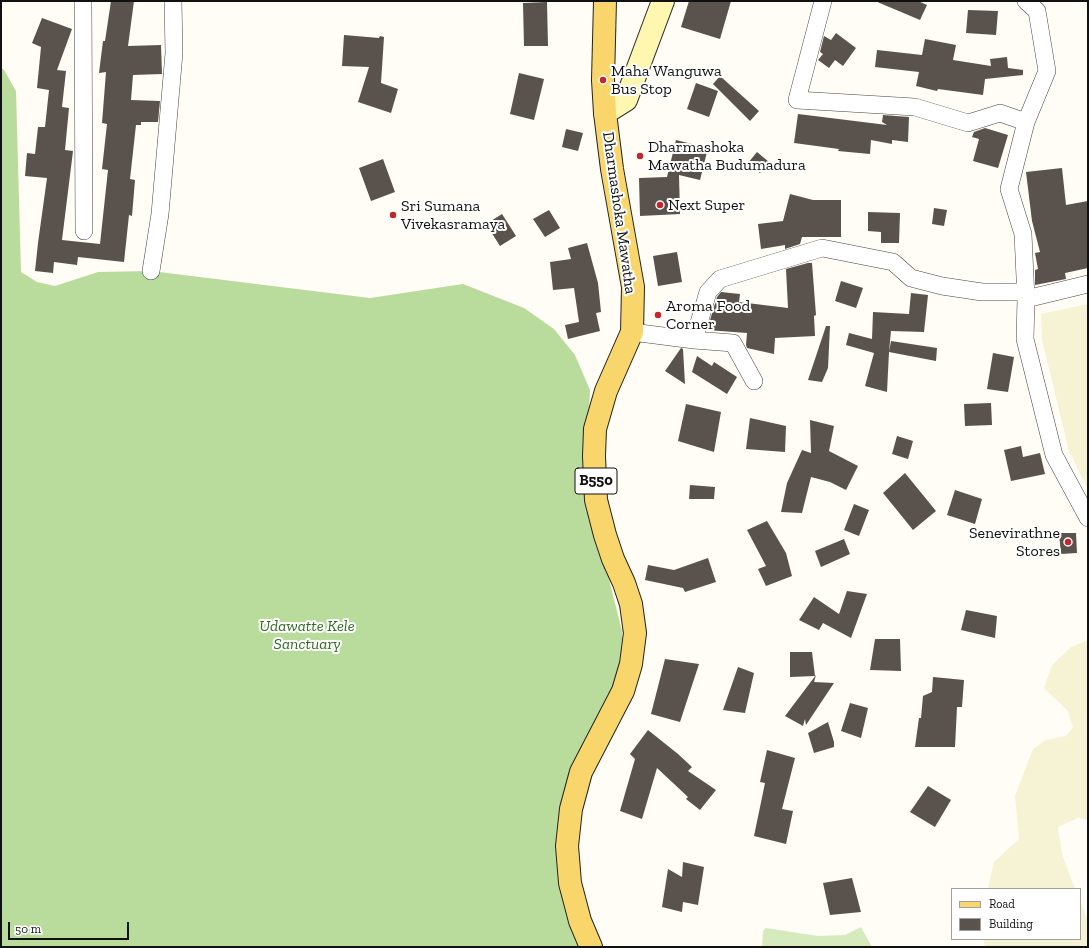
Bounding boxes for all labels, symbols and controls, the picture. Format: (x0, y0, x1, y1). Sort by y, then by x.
place label: Maha Wanguwa Bus Stop (611, 61, 722, 99)
marker: Maha Wanguwa Bus Stop (598, 75, 608, 85)
street label: Dharmashoka Mawatha (598, 131, 640, 295)
place label: Dharmashoka Mawatha Budumadura (648, 137, 806, 175)
marker: Dharmashoka Mawatha Budumadura (635, 151, 645, 161)
place label: Next Super (668, 195, 745, 215)
place label: Sri Sumana Vivekasramaya (401, 196, 505, 234)
marker: Next Super (655, 200, 665, 210)
marker: Sri Sumana Vivekasramaya (388, 210, 398, 220)
place label: Aroma Food Corner (666, 296, 750, 334)
marker: Aroma Food Corner (653, 310, 663, 320)
road number: B550 (575, 468, 617, 494)
place label: Senevirathne Stores (969, 523, 1060, 561)
marker: Senevirathne Stores (1063, 537, 1073, 547)
park label: Udawatte Kele Sanctuary (259, 616, 355, 654)
legend (951, 888, 1081, 940)
text: Road (989, 897, 1015, 911)
scale bar (10, 914, 131, 940)
text: Building (989, 917, 1033, 931)
text: 50 m (15, 922, 41, 936)

